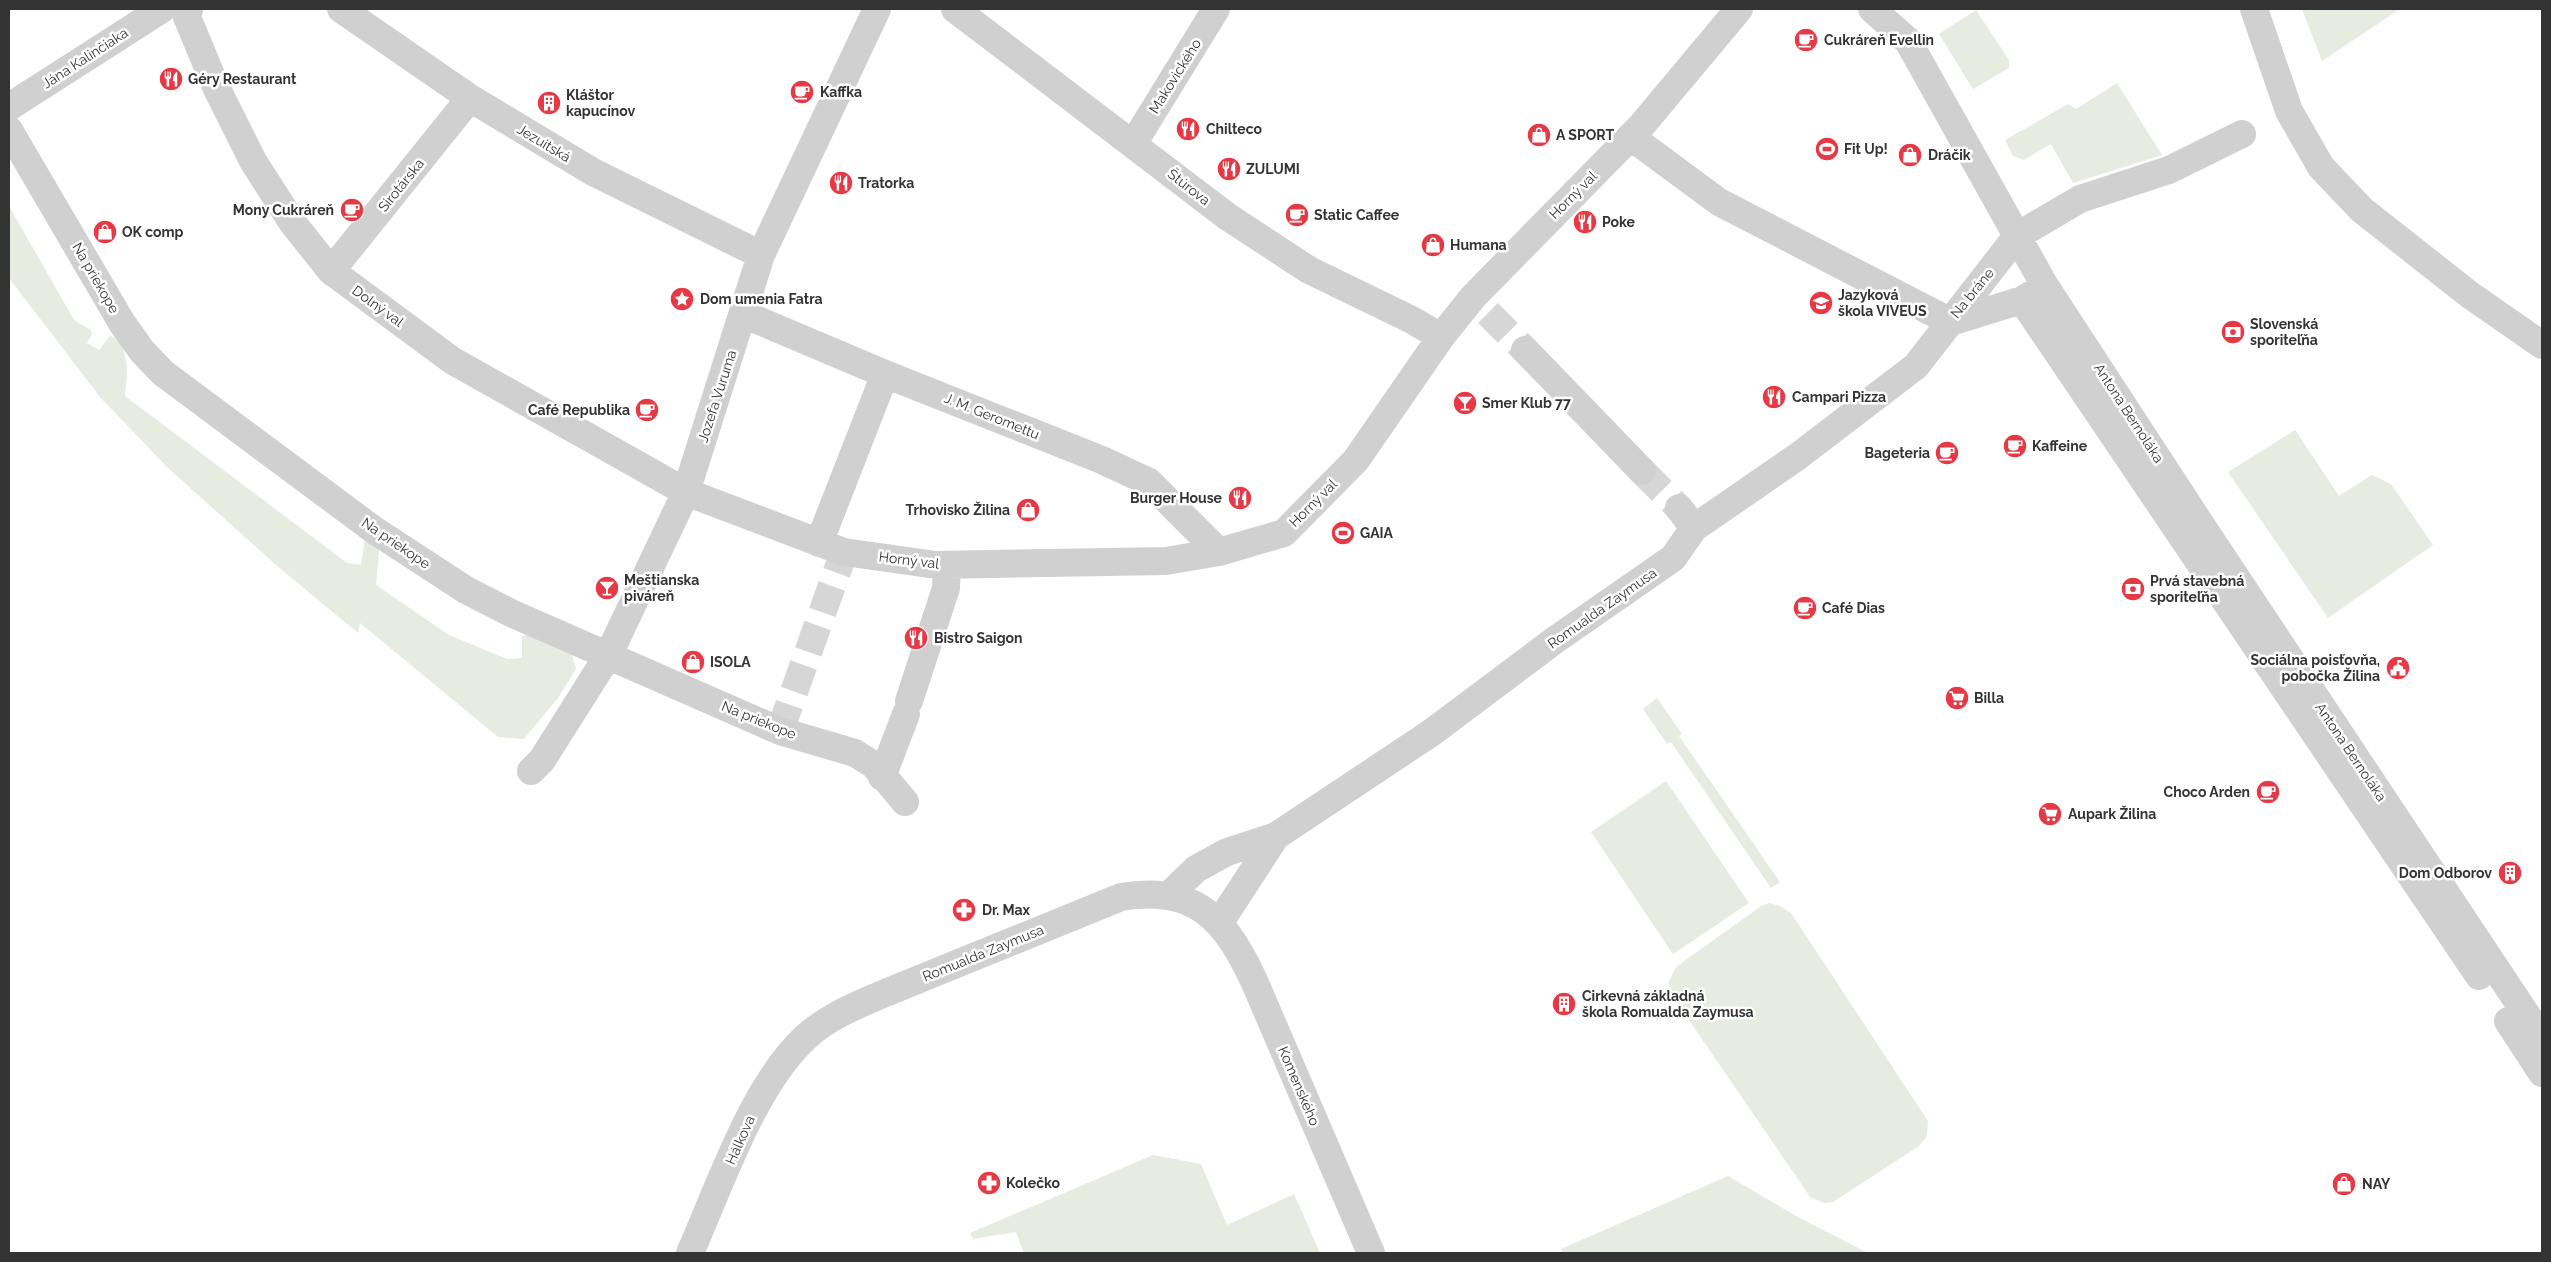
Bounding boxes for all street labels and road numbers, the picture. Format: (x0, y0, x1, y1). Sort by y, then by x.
street label: Jána Kalinčiaka (39, 24, 131, 92)
street label: Makovického (1146, 36, 1204, 116)
street label: Jezuitská (514, 121, 574, 165)
street label: Sirotárska (375, 155, 427, 215)
street label: Štúrova (1165, 164, 1214, 208)
street label: Horný val (1546, 168, 1600, 222)
street label: Na priekope (69, 240, 123, 316)
street label: Na bráne (1947, 265, 1997, 321)
street label: Dolný val (349, 282, 407, 330)
street label: Jozefa Vuruma (695, 348, 739, 444)
street label: Antona Bernoláka (2091, 360, 2167, 466)
street label: J. M. Geromettu (942, 390, 1042, 442)
street label: Horný val (1286, 476, 1340, 530)
street label: Na priekope (359, 514, 433, 572)
street label: Horný val (878, 548, 940, 572)
street label: Romualda Zaymusa (1545, 564, 1659, 652)
street label: Na priekope (719, 698, 799, 742)
street label: Antona Bernoláka (2312, 700, 2390, 804)
street label: Romualda Zaymusa (920, 921, 1046, 985)
street label: Komenského (1275, 1044, 1323, 1128)
street label: Hálkova (722, 1113, 758, 1167)

